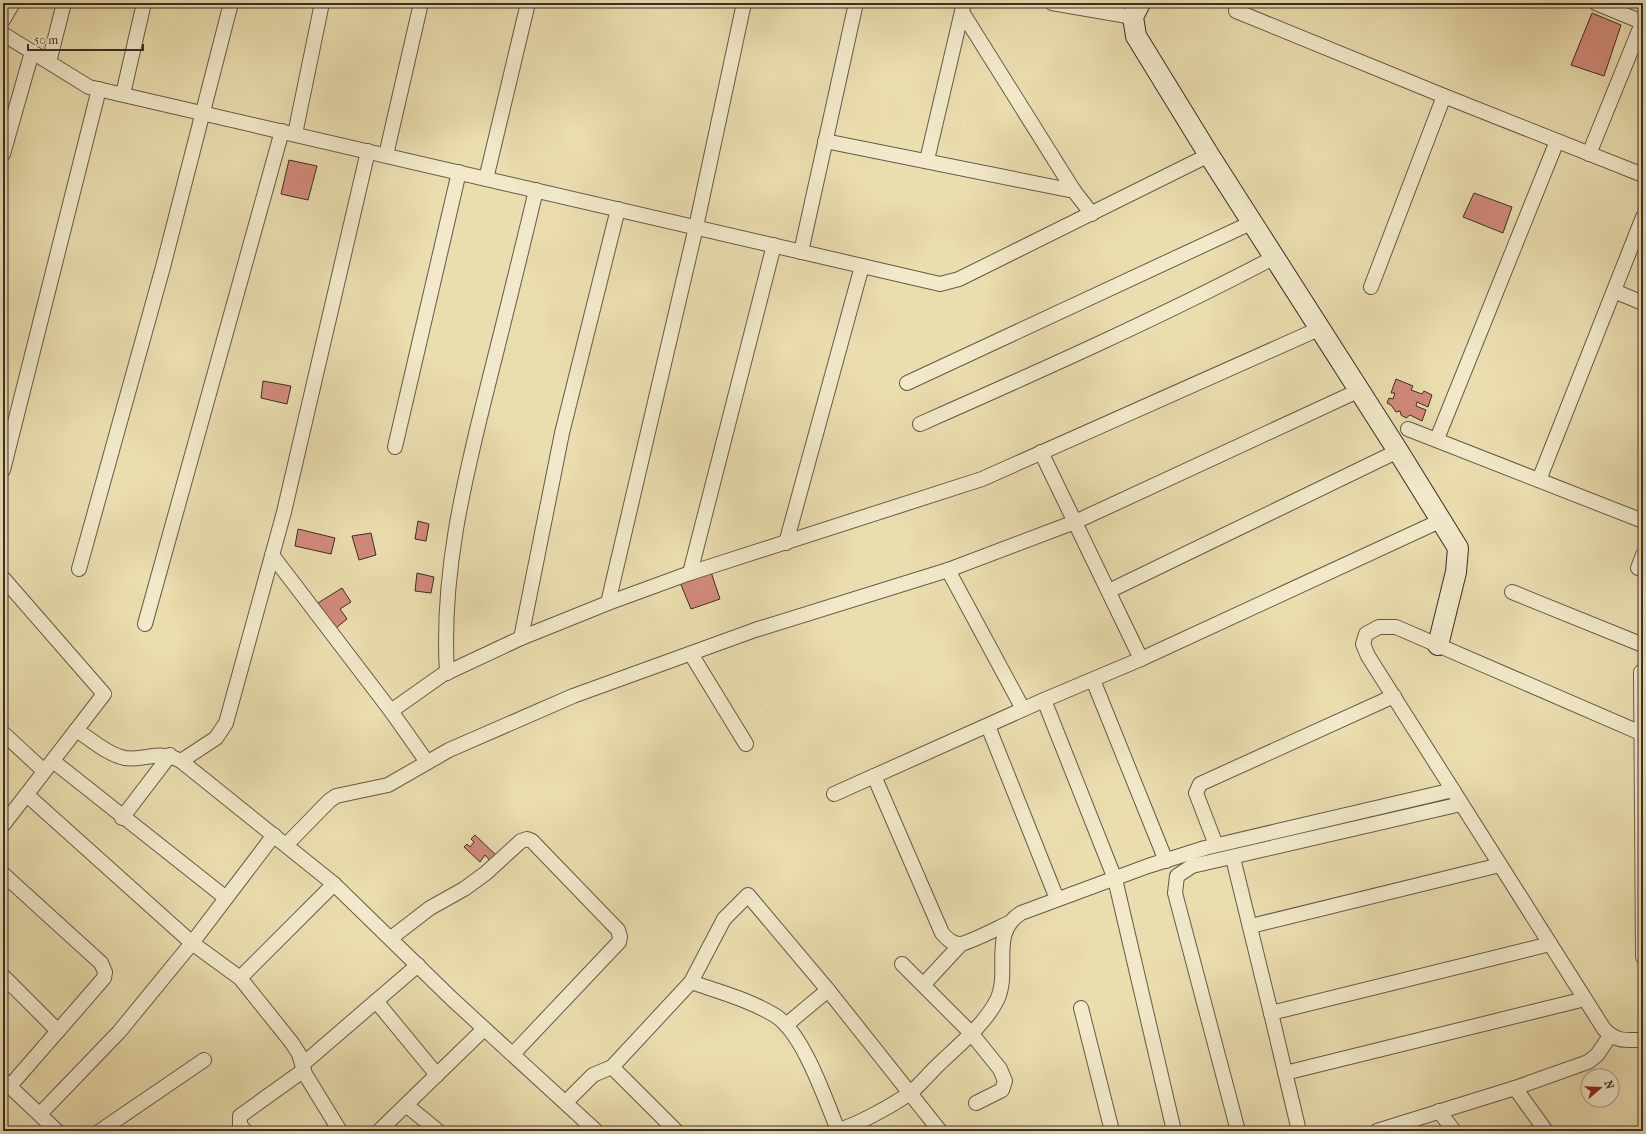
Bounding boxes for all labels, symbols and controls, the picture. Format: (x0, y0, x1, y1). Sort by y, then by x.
scale bar (28, 26, 143, 52)
text: 50 m (34, 33, 58, 47)
north arrow (1580, 1068, 1620, 1108)
text: N (1601, 1079, 1617, 1092)

